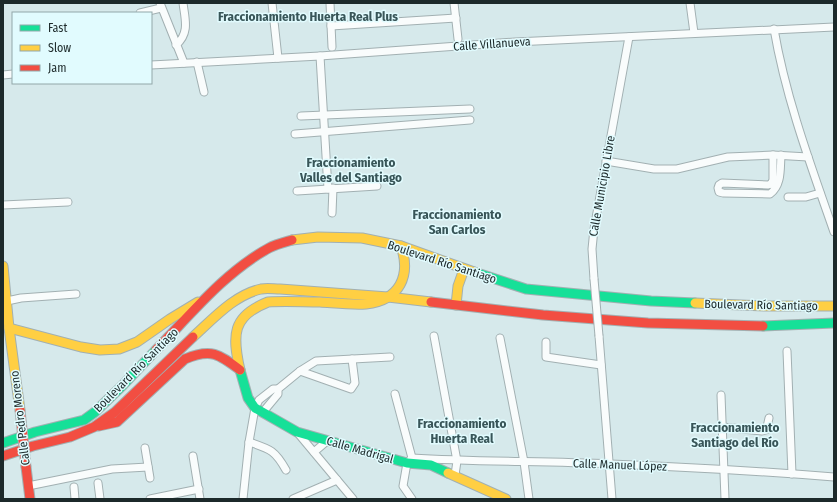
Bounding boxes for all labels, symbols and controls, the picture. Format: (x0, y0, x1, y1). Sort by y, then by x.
district label: Fraccionamiento Huerta Real Plus (218, 9, 398, 24)
legend (12, 12, 152, 84)
text: Fast (48, 21, 67, 35)
street label: Calle Villanueva (453, 34, 531, 54)
text: Slow (48, 41, 71, 55)
text: Jam (48, 61, 66, 75)
street label: Calle Municipio Libre (586, 134, 618, 238)
district label: Fraccionamiento Valles del Santiago (299, 155, 402, 185)
district label: Fraccionamiento San Carlos (413, 207, 501, 237)
street label: Boulevard Río Santiago (386, 238, 498, 286)
street label: Boulevard Río Santiago (704, 297, 818, 313)
street label: Boulevard Río Santiago (91, 325, 181, 415)
street label: Calle Pedro Moreno (7, 370, 33, 466)
district label: Fraccionamiento Huerta Real (418, 416, 506, 446)
district label: Fraccionamiento Santiago del Río (691, 420, 779, 450)
street label: Calle Madrigal (325, 434, 395, 466)
street label: Calle Manuel López (573, 456, 667, 474)

